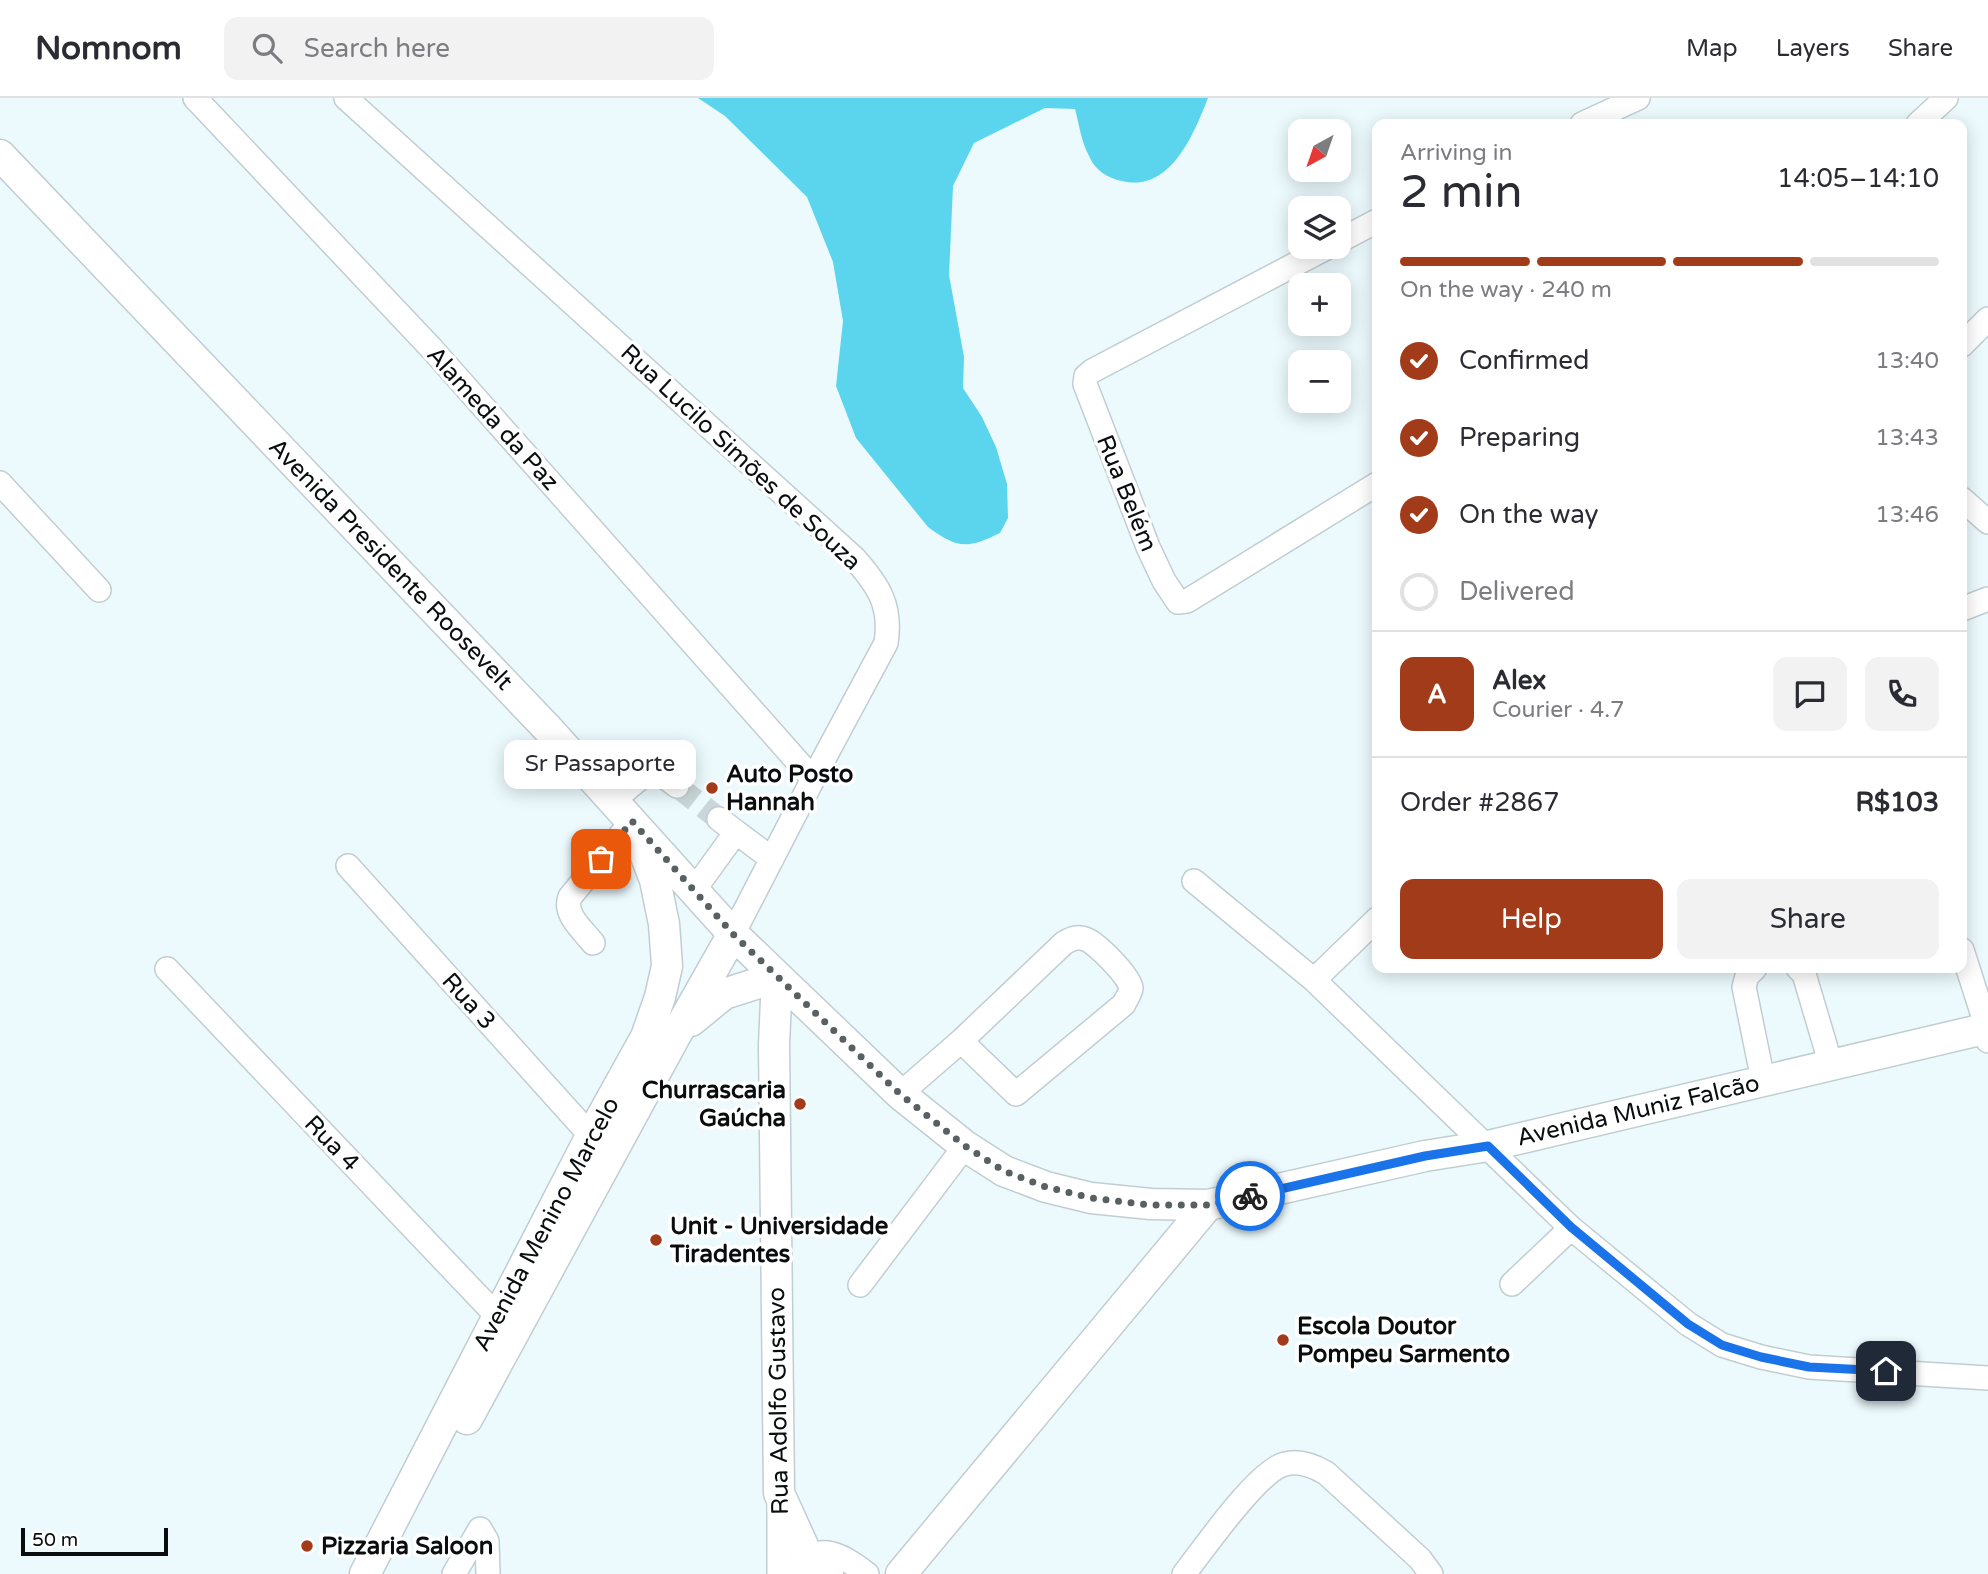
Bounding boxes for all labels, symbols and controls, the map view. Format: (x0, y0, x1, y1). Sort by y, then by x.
search box (224, 17, 714, 80)
text: Nomnom (35, 29, 182, 68)
icon: search (248, 29, 286, 67)
text: Search here (304, 33, 450, 64)
text: Map (1686, 34, 1738, 63)
text: Layers (1776, 34, 1850, 63)
text: Share (1888, 34, 1953, 63)
north arrow (1288, 119, 1351, 182)
map controls (1288, 119, 1351, 413)
text: Arriving in (1400, 139, 1513, 167)
text: 14:05–14:10 (1777, 163, 1939, 194)
text: 2 min (1400, 165, 1523, 220)
button: layers (1288, 196, 1351, 259)
button: + (1288, 273, 1351, 336)
text: On the way · 240 m (1400, 276, 1612, 304)
street label: Rua Lucilo Simões de Souza (614, 338, 867, 577)
street label: Alameda da Paz (420, 340, 565, 496)
icon: check (1400, 342, 1438, 380)
text: Confirmed (1459, 345, 1589, 376)
text: 13:40 (1875, 347, 1939, 375)
button: − (1288, 350, 1351, 413)
icon: check (1400, 419, 1438, 457)
text: Preparing (1459, 422, 1580, 453)
text: 13:43 (1875, 424, 1939, 452)
street label: Rua Belém (1090, 431, 1163, 556)
street label: Avenida Presidente Roosevelt (262, 432, 519, 696)
icon: check (1400, 496, 1438, 534)
text: On the way (1459, 499, 1599, 530)
text: 13:46 (1875, 501, 1939, 529)
text: Delivered (1459, 576, 1575, 607)
button: chat (1773, 657, 1847, 731)
button: phone (1865, 657, 1939, 731)
text: Alex (1492, 665, 1546, 696)
text: A (1427, 679, 1447, 710)
text: Courier · 4.7 (1492, 696, 1625, 724)
callout: Sr Passaporte (505, 740, 697, 789)
text: Sr Passaporte (525, 750, 675, 778)
place label: Auto Posto Hannah (726, 760, 853, 817)
marker: Auto Posto Hannah (704, 780, 720, 796)
text: Order #2867 (1400, 787, 1560, 818)
text: R$103 (1855, 787, 1939, 818)
pin (571, 829, 631, 889)
icon: bag (582, 840, 620, 878)
button: Help (1400, 879, 1663, 959)
button: Share (1677, 879, 1939, 959)
street label: Rua 3 (436, 967, 502, 1036)
street label: Avenida Muniz Falcão (1514, 1068, 1762, 1153)
place label: Churrascaria Gaúcha (642, 1076, 786, 1133)
street label: Avenida Menino Marcelo (467, 1092, 626, 1356)
marker: Churrascaria Gaúcha (792, 1096, 808, 1112)
street label: Rua 4 (298, 1109, 365, 1177)
courier (1215, 1161, 1285, 1231)
icon: bike (1231, 1177, 1269, 1215)
place label: Unit - Universidade Tiradentes (669, 1212, 889, 1269)
marker: Unit - Universidade Tiradentes (648, 1232, 664, 1248)
street label: Rua Adolfo Gustavo (762, 1287, 795, 1515)
place label: Escola Doutor Pompeu Sarmento (1297, 1312, 1510, 1369)
marker: Escola Doutor Pompeu Sarmento (1275, 1332, 1291, 1348)
pin (1856, 1341, 1916, 1401)
icon: home (1867, 1352, 1905, 1390)
scale bar (21, 1525, 168, 1557)
text: 50 m (32, 1529, 78, 1551)
place label: Pizzaria Saloon (321, 1532, 493, 1561)
marker: Pizzaria Saloon (299, 1538, 315, 1554)

